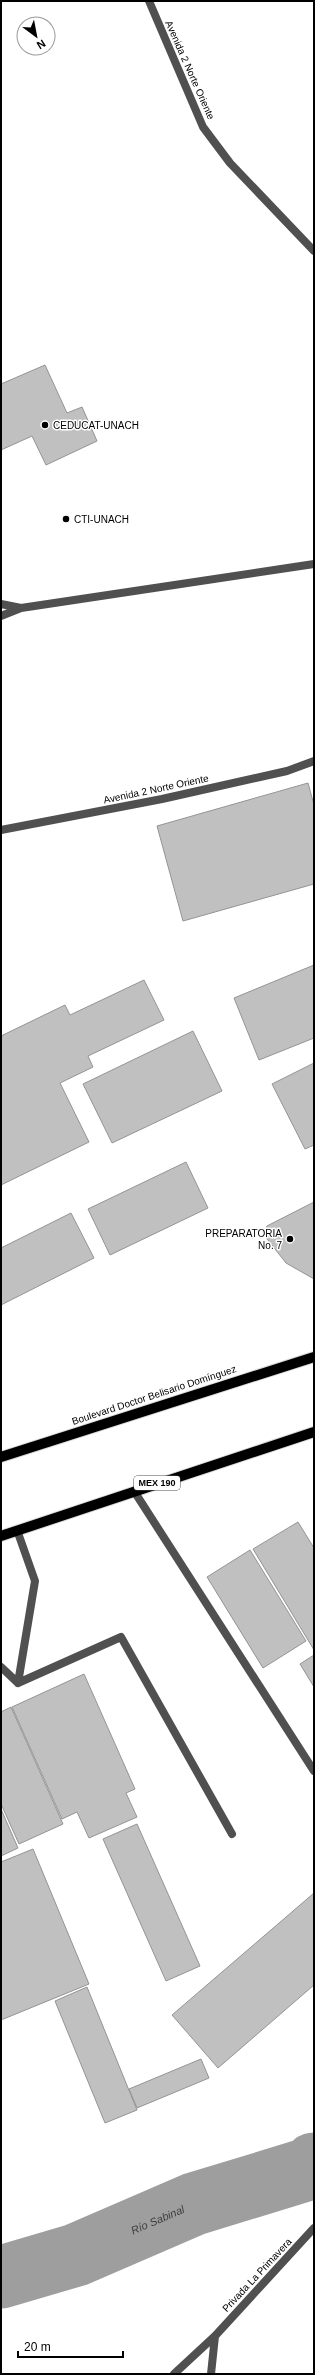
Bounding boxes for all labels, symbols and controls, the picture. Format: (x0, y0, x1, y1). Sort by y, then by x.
north arrow (16, 16, 56, 56)
street label: Avenida 2 Norte Oriente (163, 19, 217, 122)
text: N (35, 37, 48, 52)
marker: CEDUCAT-UNACH (40, 420, 50, 430)
place label: CEDUCAT-UNACH (53, 420, 139, 431)
marker: CTI-UNACH (61, 514, 71, 524)
place label: CTI-UNACH (74, 514, 129, 525)
street label: Avenida 2 Norte Oriente (102, 772, 210, 806)
place label: PREPARATORIA No. 7 (205, 1228, 282, 1251)
marker: PREPARATORIA No. 7 (285, 1234, 295, 1244)
street label: Boulevard Doctor Belisario Domínguez (70, 1363, 238, 1427)
road number: MEX 190 (134, 1476, 180, 1490)
water label: Río Sabinal (129, 2203, 187, 2237)
street label: Privada La Primavera (220, 2236, 294, 2314)
scale bar (18, 2333, 123, 2359)
text: 20 m (24, 2340, 51, 2354)

